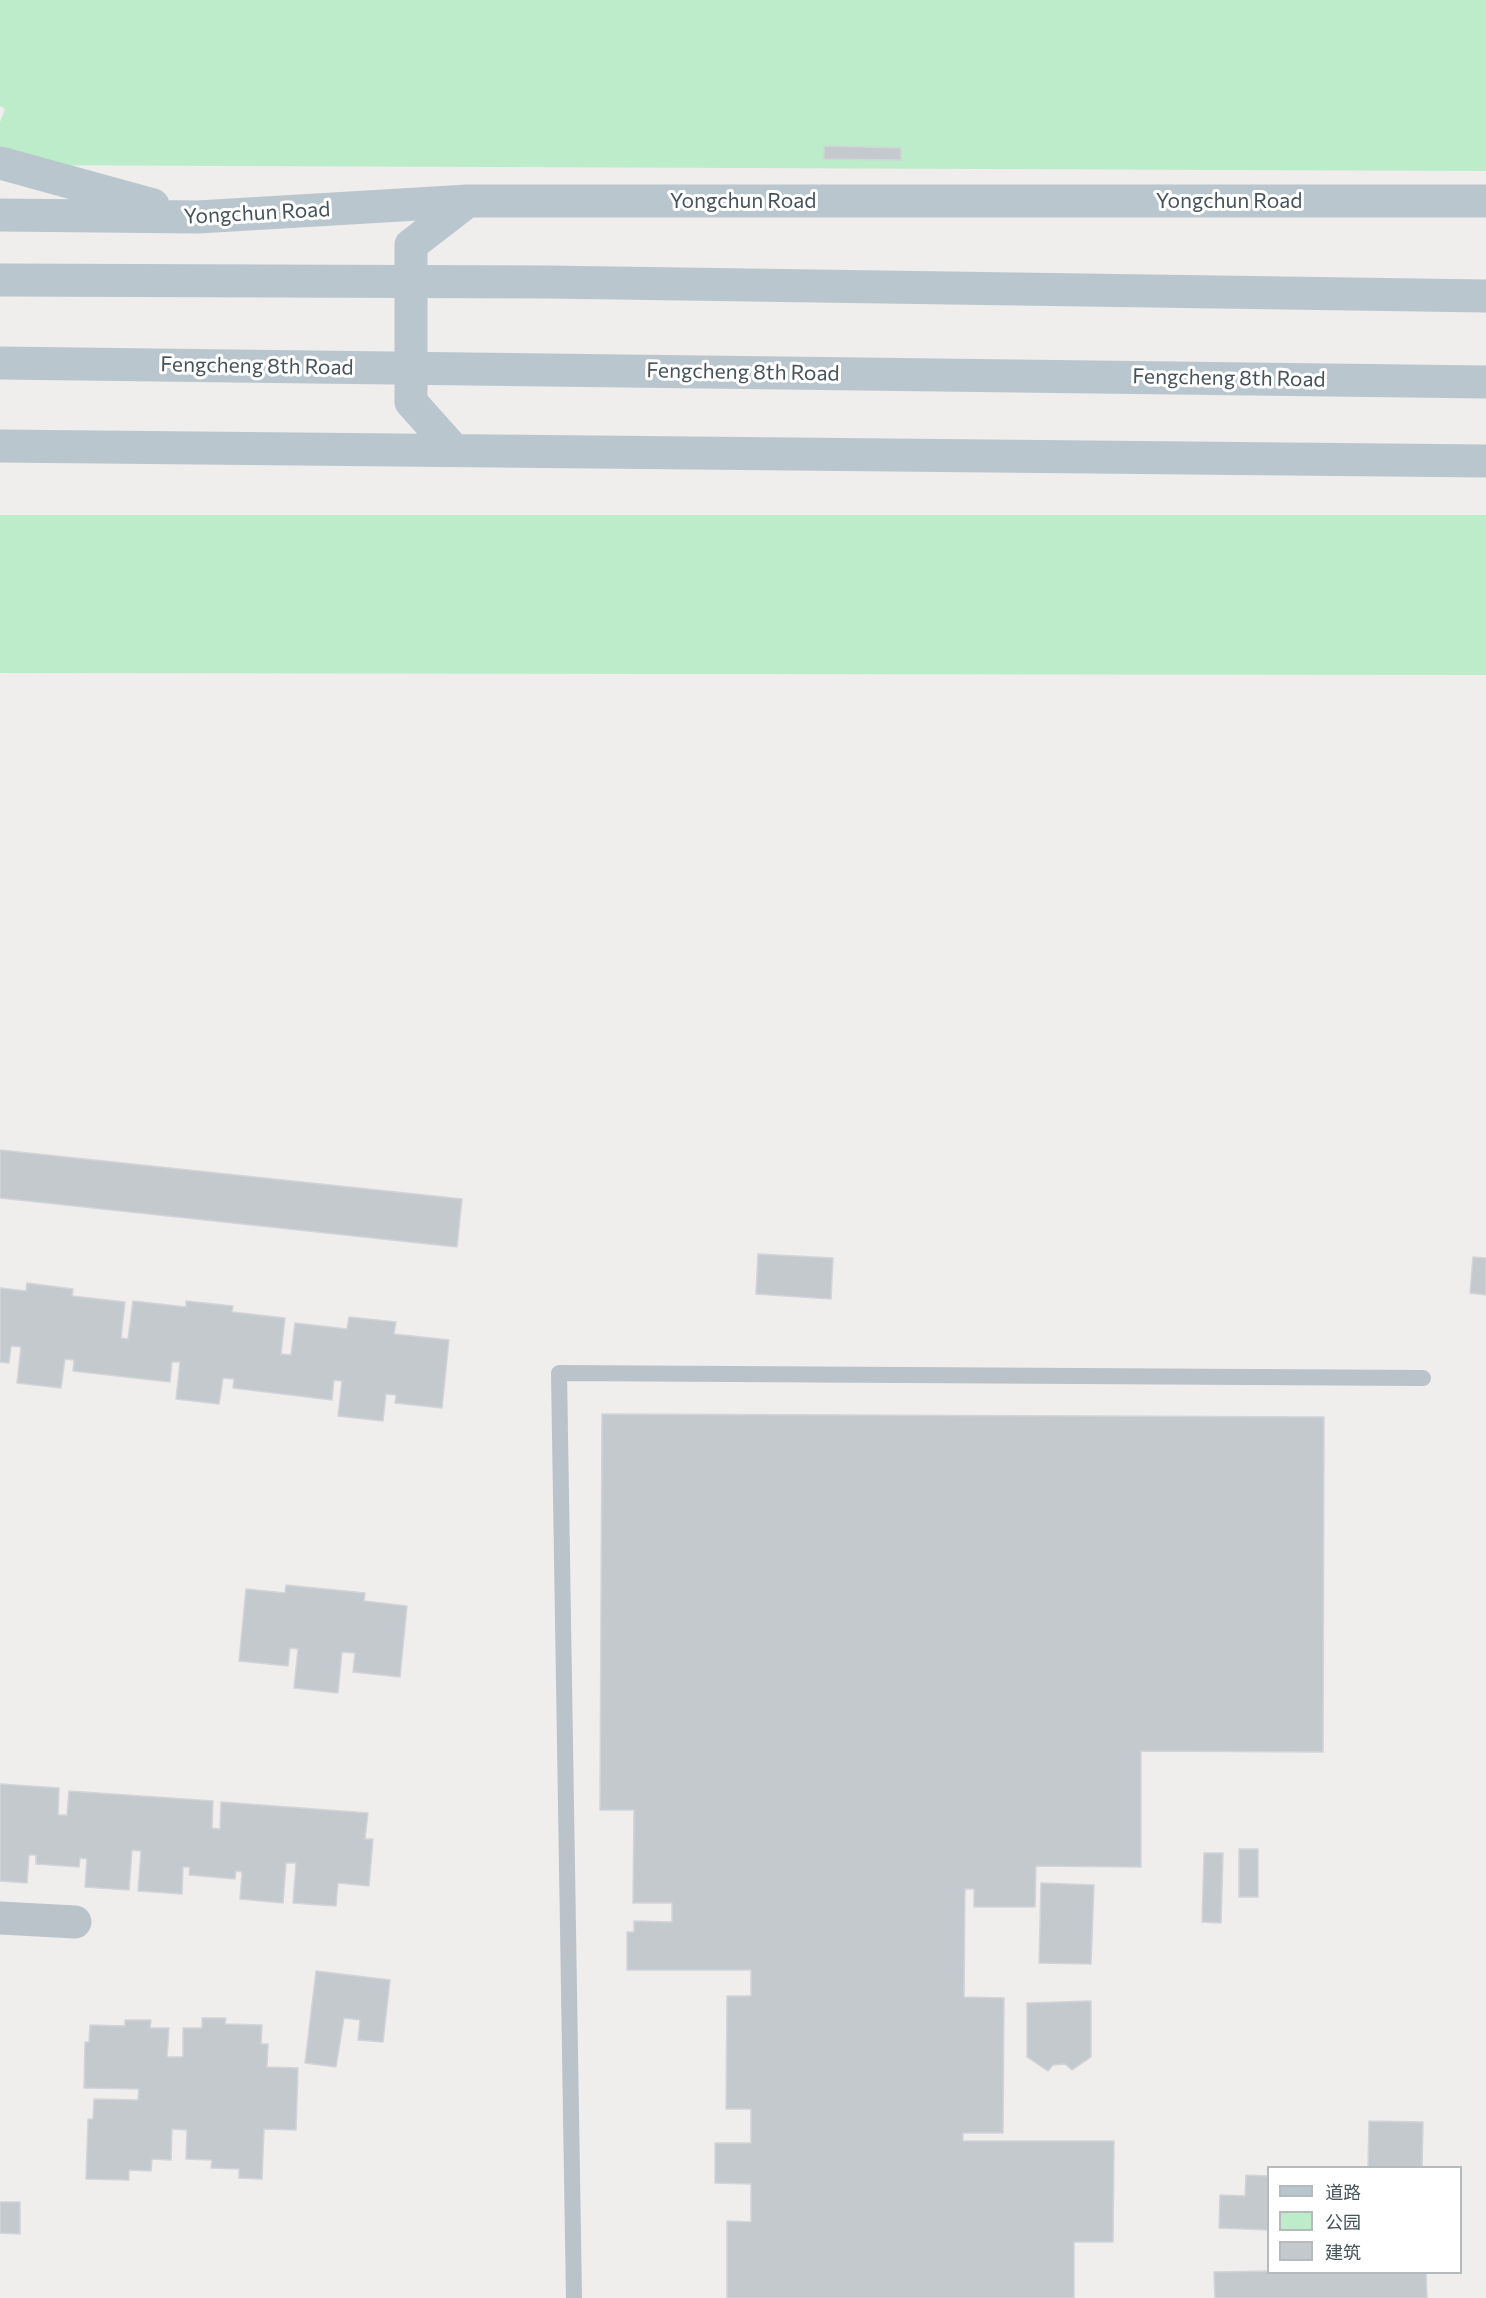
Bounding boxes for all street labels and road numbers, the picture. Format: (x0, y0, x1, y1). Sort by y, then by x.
street label: Yongchun Road (670, 188, 816, 214)
street label: Yongchun Road (1156, 188, 1302, 214)
street label: Yongchun Road (183, 197, 331, 229)
street label: Fengcheng 8th Road (160, 352, 354, 380)
street label: Fengcheng 8th Road (646, 358, 840, 386)
street label: Fengcheng 8th Road (1132, 364, 1326, 392)

